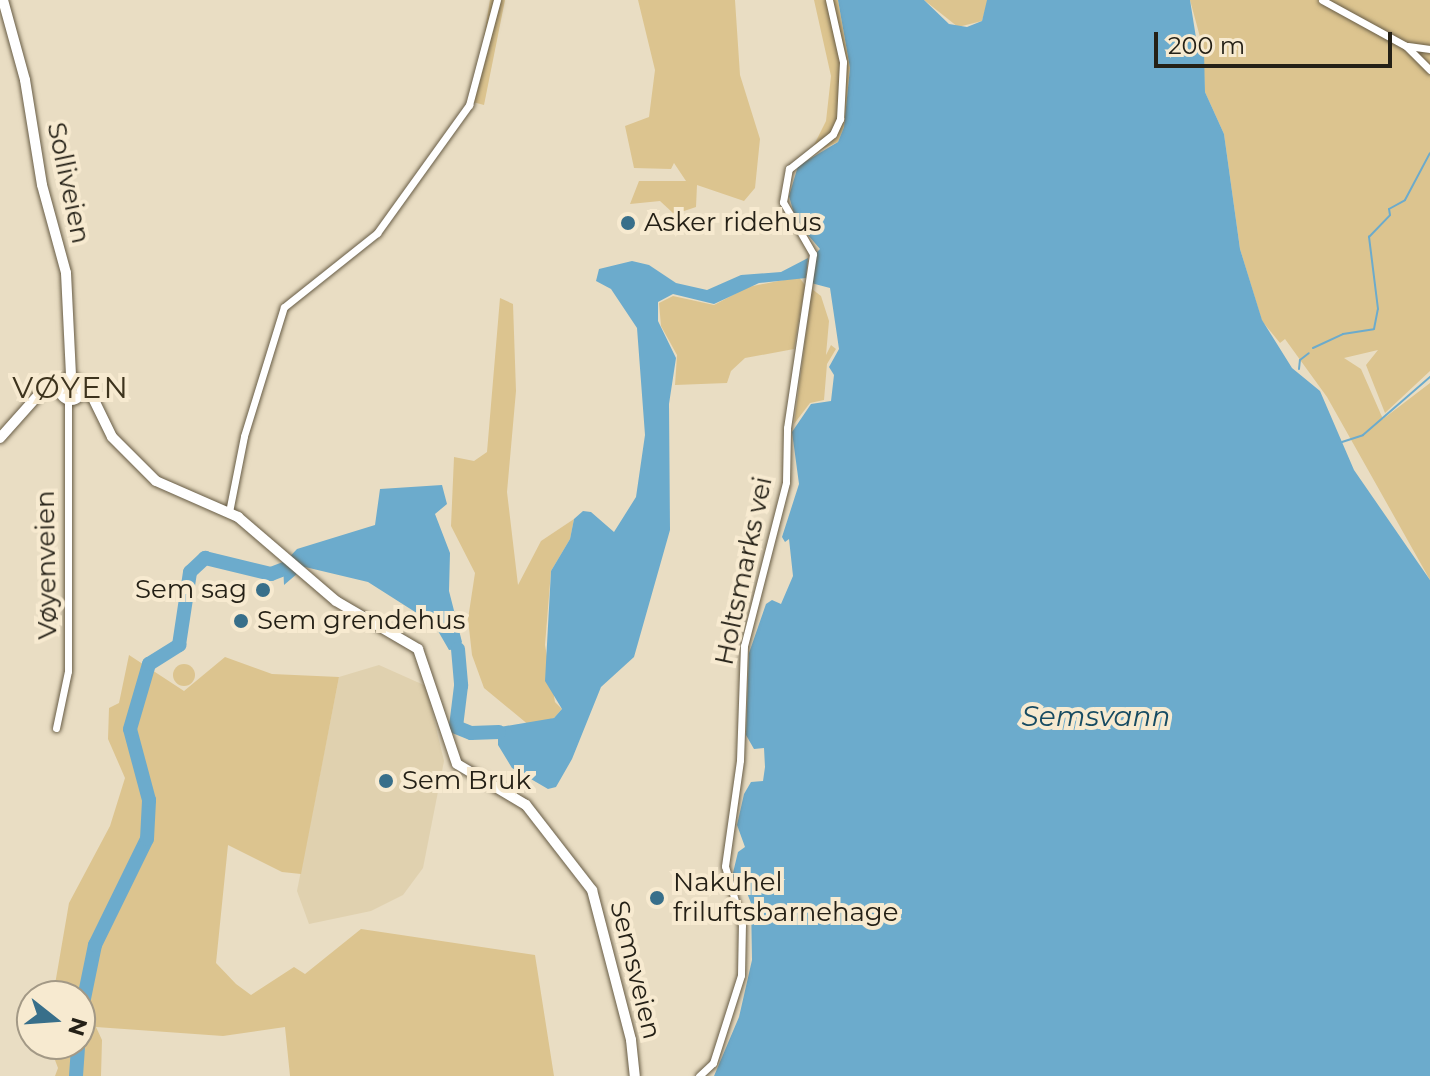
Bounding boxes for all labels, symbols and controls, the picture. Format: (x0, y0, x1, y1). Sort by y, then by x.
scale bar (1158, 16, 1396, 66)
text: 200 m (1168, 31, 1245, 60)
street label: Solliveien (40, 120, 96, 246)
place label: Asker ridehus (644, 207, 821, 239)
marker: Asker ridehus (619, 214, 637, 232)
district label: VØYEN (12, 370, 130, 406)
street label: Holtsmarks vei (709, 474, 779, 668)
street label: Vøyenveien (30, 490, 64, 640)
place label: Sem sag (135, 574, 247, 606)
marker: Sem sag (254, 581, 272, 599)
place label: Sem grendehus (257, 605, 465, 637)
marker: Sem grendehus (232, 612, 250, 630)
water label: Semsvann (1022, 699, 1170, 733)
place label: Sem Bruk (402, 765, 531, 797)
marker: Sem Bruk (377, 772, 395, 790)
place label: Nakuhel friluftsbarnehage (673, 867, 898, 928)
marker: Nakuhel friluftsbarnehage (648, 889, 666, 907)
street label: Semsveien (603, 898, 667, 1042)
north arrow (16, 980, 96, 1060)
text: N (62, 1014, 93, 1039)

